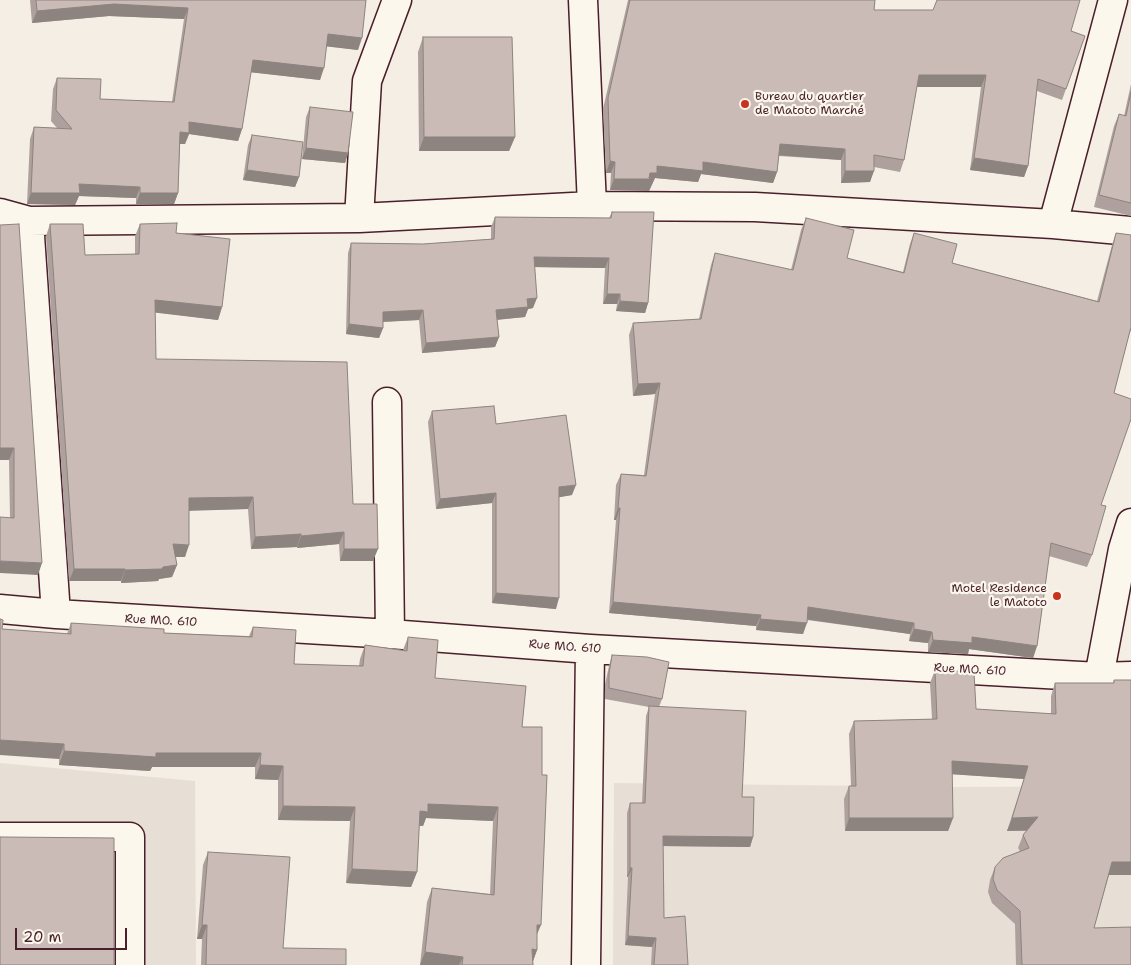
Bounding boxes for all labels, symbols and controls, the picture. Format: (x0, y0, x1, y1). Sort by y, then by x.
place label: Bureau du quartier de Matoto Marché (755, 90, 864, 118)
marker: Bureau du quartier de Matoto Marché (739, 98, 751, 110)
place label: Motel Residence le Matoto (951, 582, 1047, 610)
marker: Motel Residence le Matoto (1051, 590, 1063, 602)
street label: Rue MO. 610 (124, 612, 198, 630)
street label: Rue MO. 610 (528, 637, 602, 657)
street label: Rue MO. 610 (933, 661, 1007, 679)
scale bar (18, 918, 130, 950)
text: 20 m (23, 927, 62, 947)

